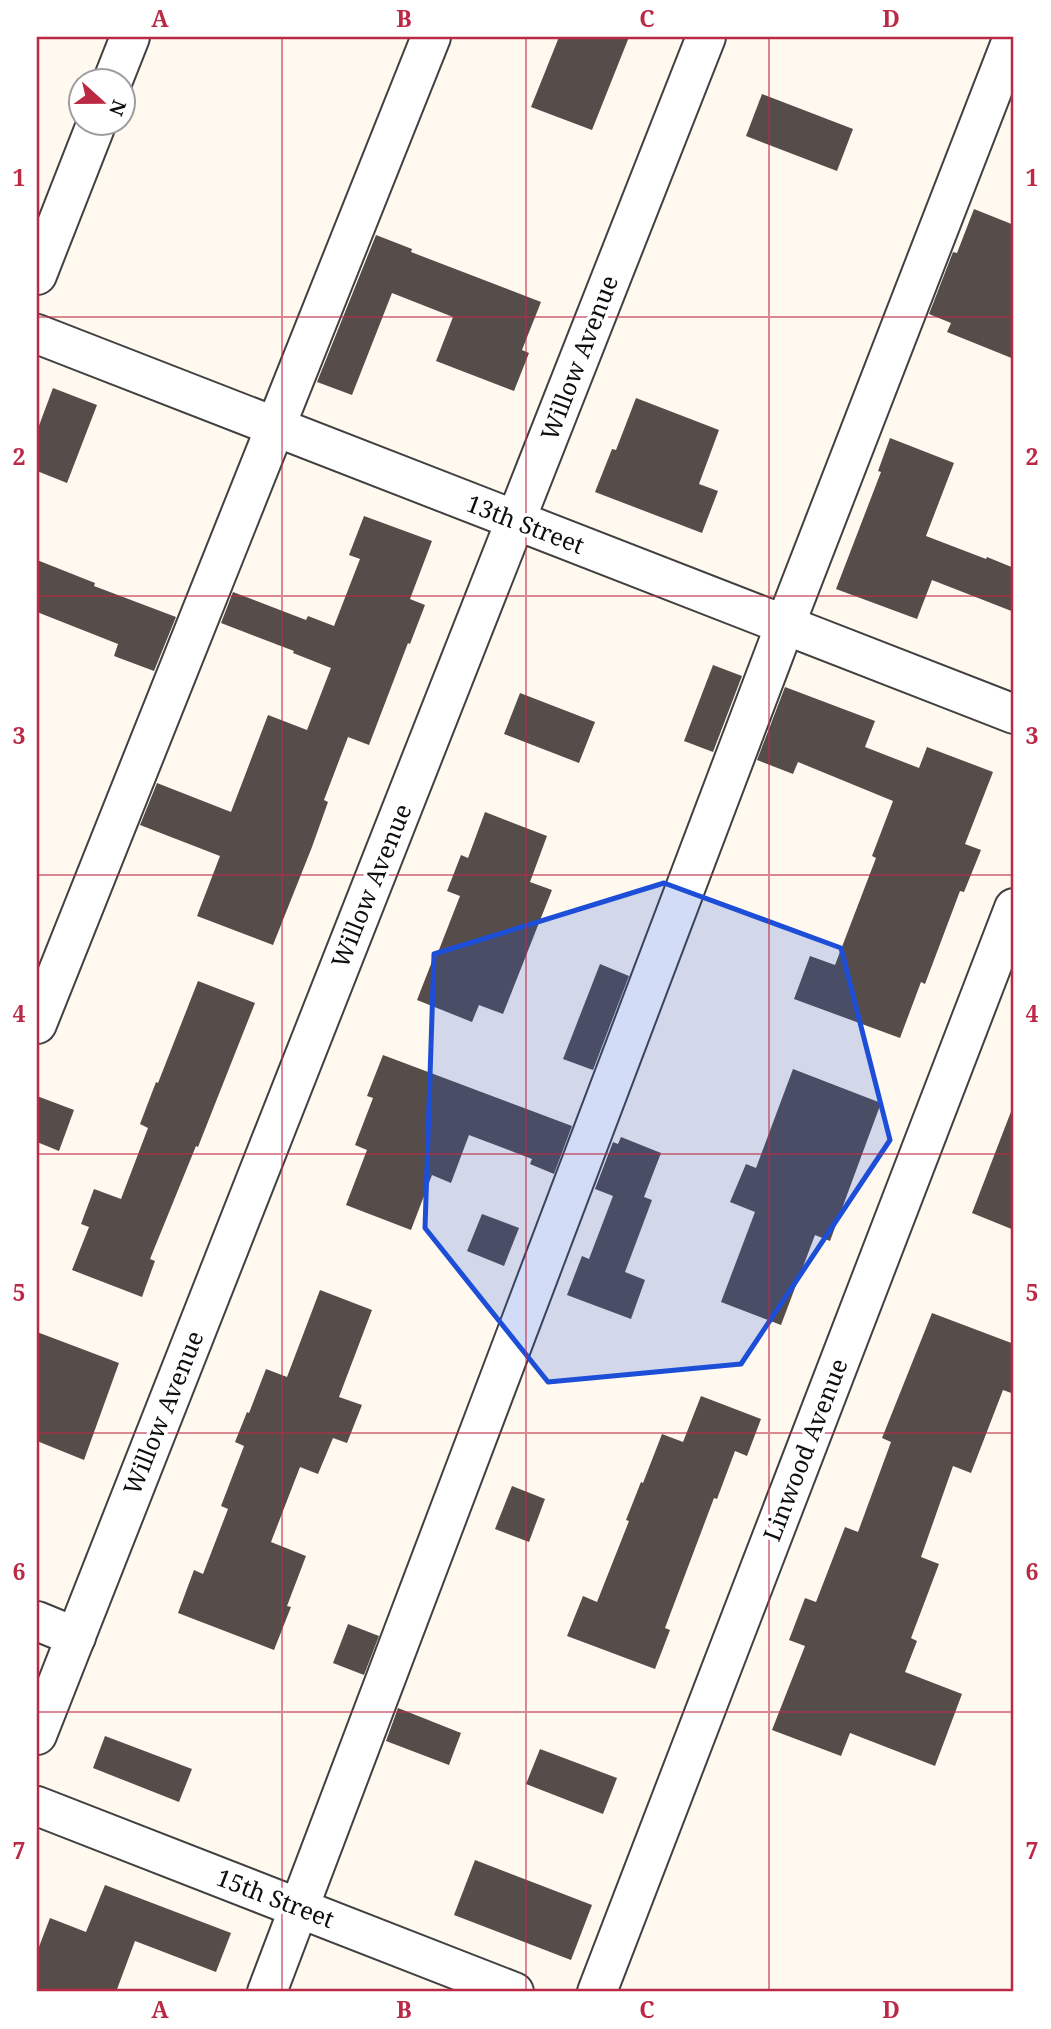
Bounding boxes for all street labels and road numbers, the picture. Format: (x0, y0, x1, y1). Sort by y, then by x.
street label: Willow Avenue (532, 270, 625, 445)
street label: 13th Street (462, 486, 589, 561)
street label: Willow Avenue (323, 798, 419, 972)
street label: Willow Avenue (115, 1325, 211, 1499)
street label: Linwood Avenue (755, 1353, 855, 1546)
street label: 15th Street (212, 1860, 339, 1935)

